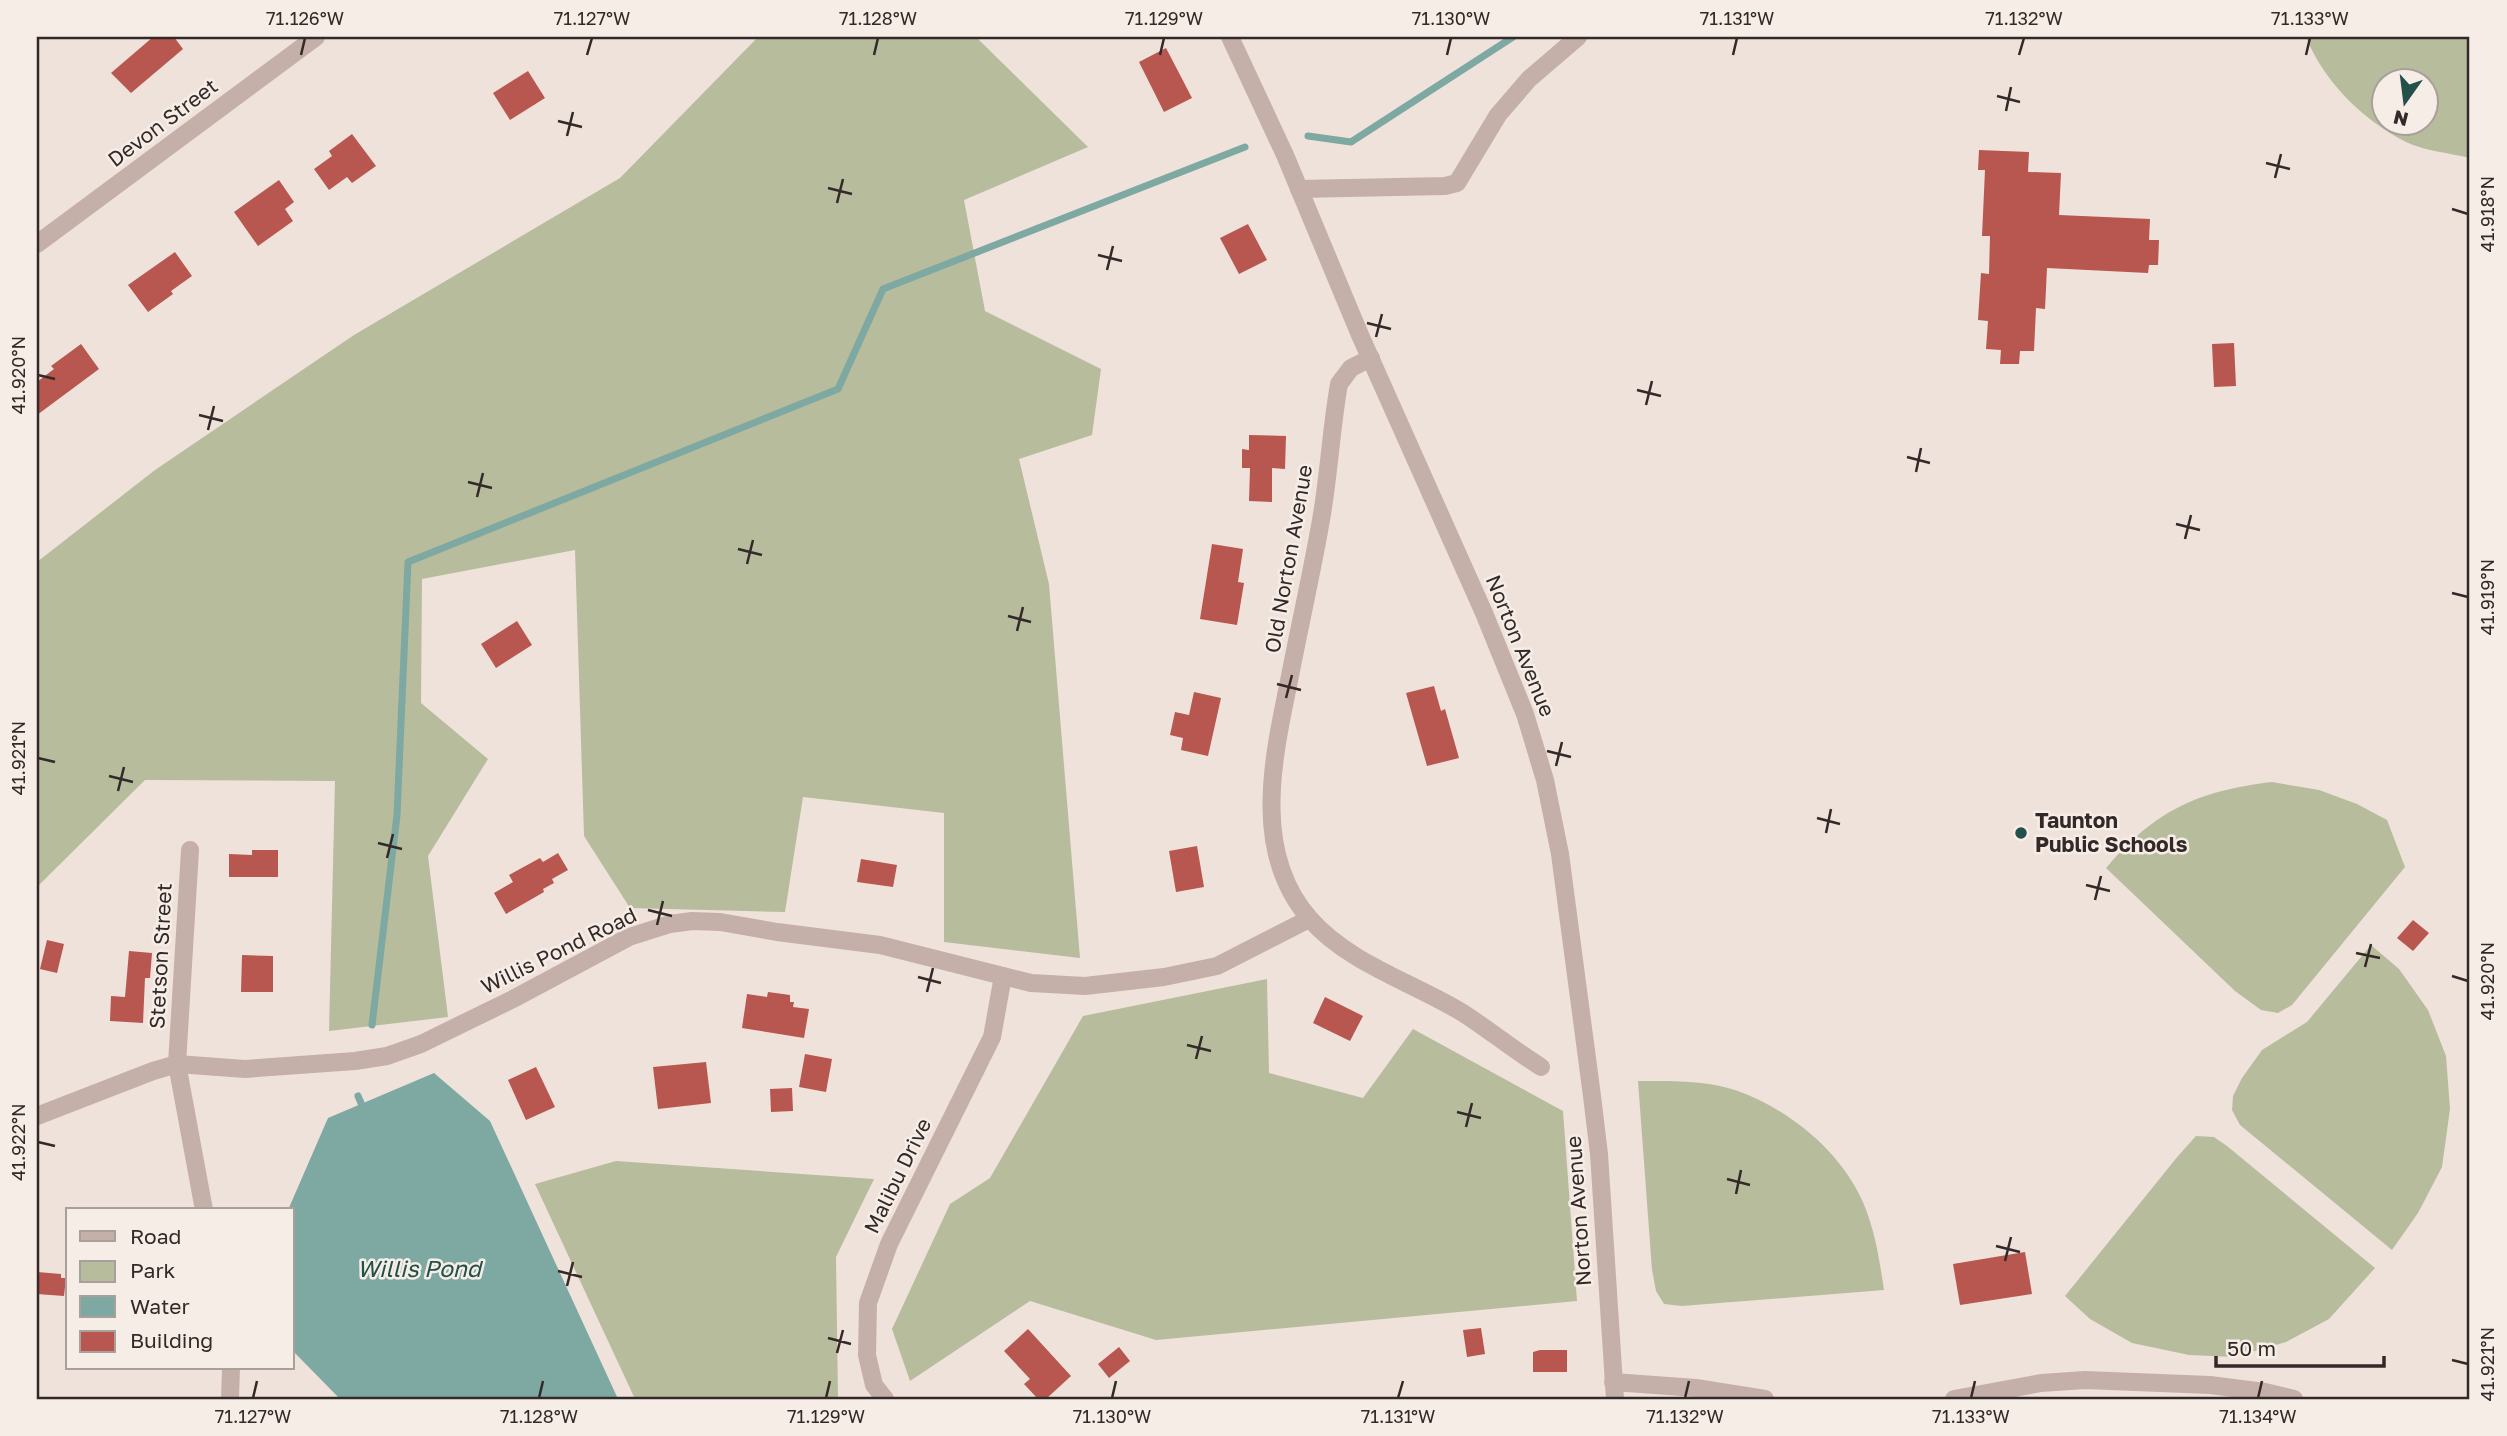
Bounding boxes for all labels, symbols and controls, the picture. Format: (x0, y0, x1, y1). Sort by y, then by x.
text: 71.126°W (266, 7, 344, 29)
text: 71.127°W (554, 7, 630, 29)
text: 71.128°W (839, 7, 917, 29)
text: 71.129°W (1125, 7, 1203, 29)
text: 71.130°W (1412, 7, 1490, 29)
text: 71.131°W (1700, 7, 1774, 29)
text: 71.132°W (1985, 7, 2063, 29)
text: 71.133°W (2271, 7, 2349, 29)
north arrow (2370, 66, 2440, 136)
street label: Devon Street (102, 72, 222, 172)
text: N (2391, 106, 2411, 132)
text: 41.918°N (2476, 176, 2498, 252)
text: 41.920°N (7, 336, 29, 414)
street label: Old Norton Avenue (1259, 463, 1317, 655)
text: 41.919°N (2476, 559, 2498, 635)
street label: Norton Avenue (1481, 571, 1561, 720)
text: 41.921°N (7, 721, 29, 795)
place label: Taunton Public Schools (2035, 807, 2188, 857)
marker: Taunton Public Schools (2013, 825, 2029, 841)
street label: Stetson Street (143, 882, 177, 1030)
street label: Willis Pond Road (477, 901, 641, 999)
text: 41.920°N (2476, 942, 2498, 1020)
text: 41.922°N (7, 1103, 29, 1181)
street label: Malibu Drive (858, 1114, 936, 1238)
street label: Norton Avenue (1560, 1135, 1596, 1287)
legend (66, 1208, 294, 1370)
text: Road (130, 1223, 181, 1249)
water label: Willis Pond (357, 1254, 484, 1282)
text: Park (130, 1257, 176, 1283)
text: Water (130, 1293, 190, 1319)
scale bar (2216, 1324, 2384, 1368)
text: Building (130, 1327, 213, 1353)
text: 41.921°N (2476, 1327, 2498, 1401)
text: 50 m (2227, 1335, 2276, 1361)
text: 71.127°W (215, 1405, 291, 1427)
text: 71.128°W (500, 1405, 578, 1427)
text: 71.129°W (787, 1405, 865, 1427)
text: 71.130°W (1073, 1405, 1151, 1427)
text: 71.131°W (1361, 1405, 1435, 1427)
text: 71.132°W (1646, 1405, 1724, 1427)
text: 71.133°W (1932, 1405, 2010, 1427)
text: 71.134°W (2219, 1405, 2297, 1427)

